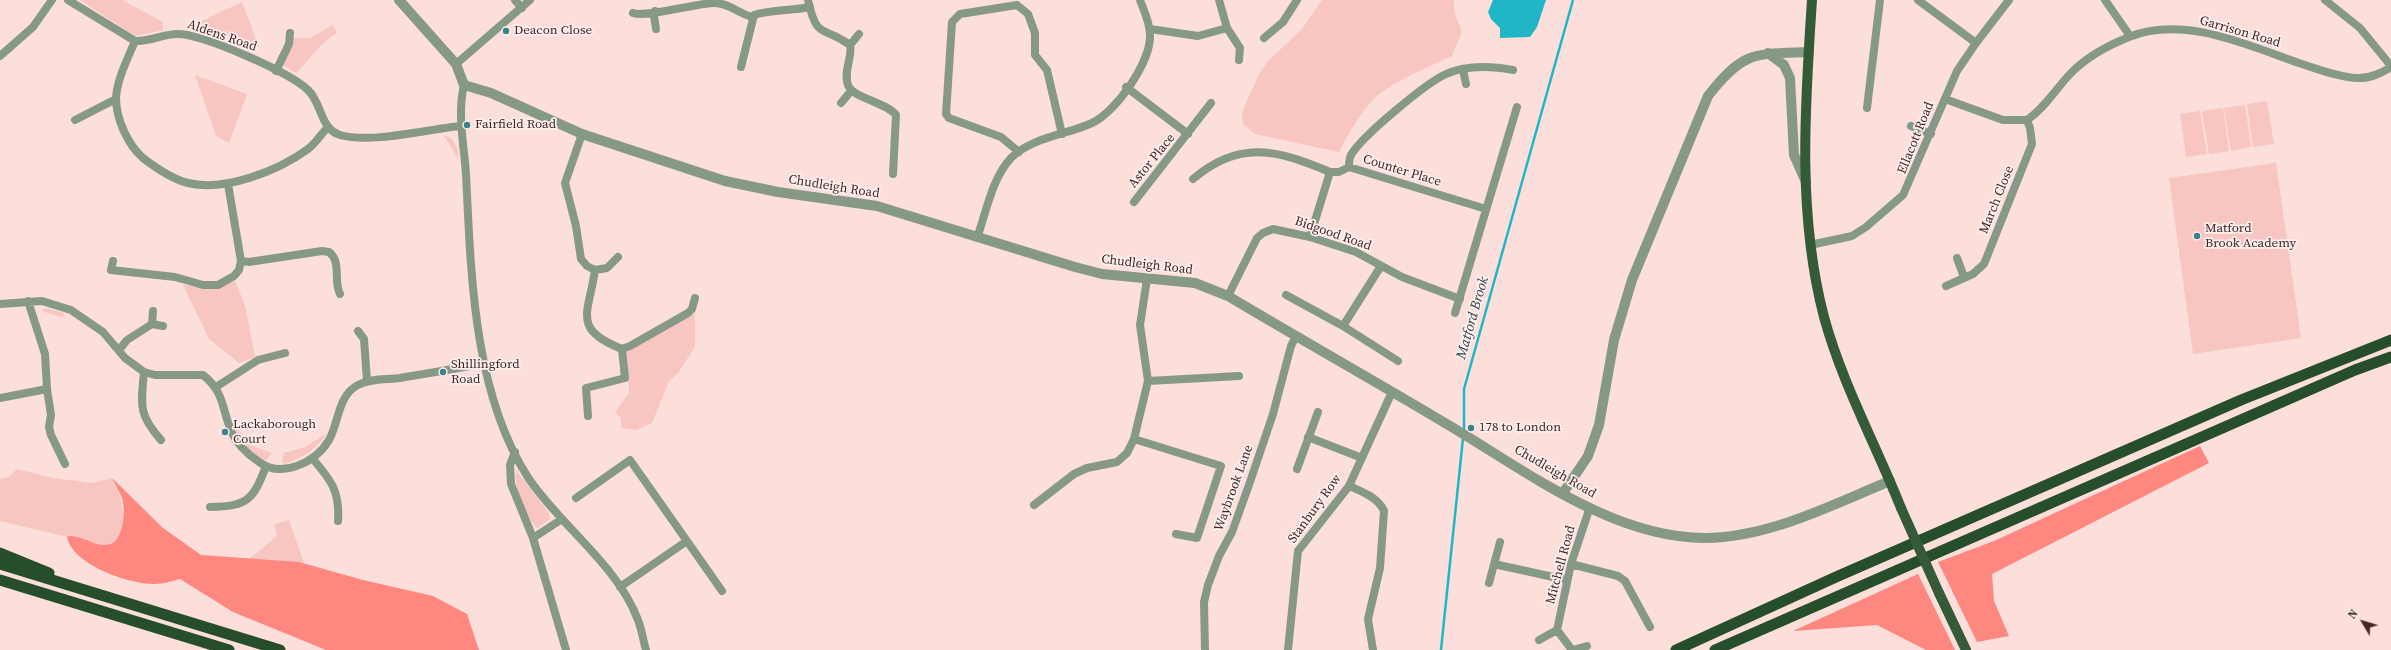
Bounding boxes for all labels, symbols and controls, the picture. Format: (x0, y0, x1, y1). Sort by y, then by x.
street label: Garrison Road (2198, 13, 2282, 51)
street label: Aldens Road (185, 17, 259, 55)
place label: Deacon Close (514, 23, 592, 39)
marker: Deacon Close (501, 26, 511, 36)
street label: Ellacott Road (1894, 100, 1938, 176)
place label: Fairfield Road (475, 117, 556, 133)
marker: Fairfield Road (462, 120, 472, 130)
street label: Astor Place (1125, 131, 1179, 191)
street label: Counter Place (1361, 152, 1443, 190)
street label: March Close (1976, 164, 2018, 236)
street label: Chudleigh Road (787, 172, 881, 202)
street label: Bidgood Road (1293, 214, 1373, 254)
place label: Matford Brook Academy (2205, 221, 2296, 252)
marker: Matford Brook Academy (2192, 231, 2202, 241)
street label: Chudleigh Road (1100, 252, 1194, 278)
water label: Matford Brook (1453, 275, 1493, 361)
place label: Shillingford Road (451, 357, 520, 388)
marker: Shillingford Road (438, 367, 448, 377)
place label: Lackaborough Court (233, 417, 316, 448)
place label: 178 to London (1479, 420, 1561, 436)
marker: 178 to London (1466, 423, 1476, 433)
marker: Lackaborough Court (220, 427, 230, 437)
street label: Chudleigh Road (1511, 442, 1599, 502)
street label: Waybrook Lane (1211, 443, 1257, 533)
street label: Stanbury Row (1285, 472, 1345, 546)
street label: Mitchell Road (1543, 524, 1579, 606)
north arrow (2343, 602, 2383, 642)
text: N (2345, 607, 2362, 622)

